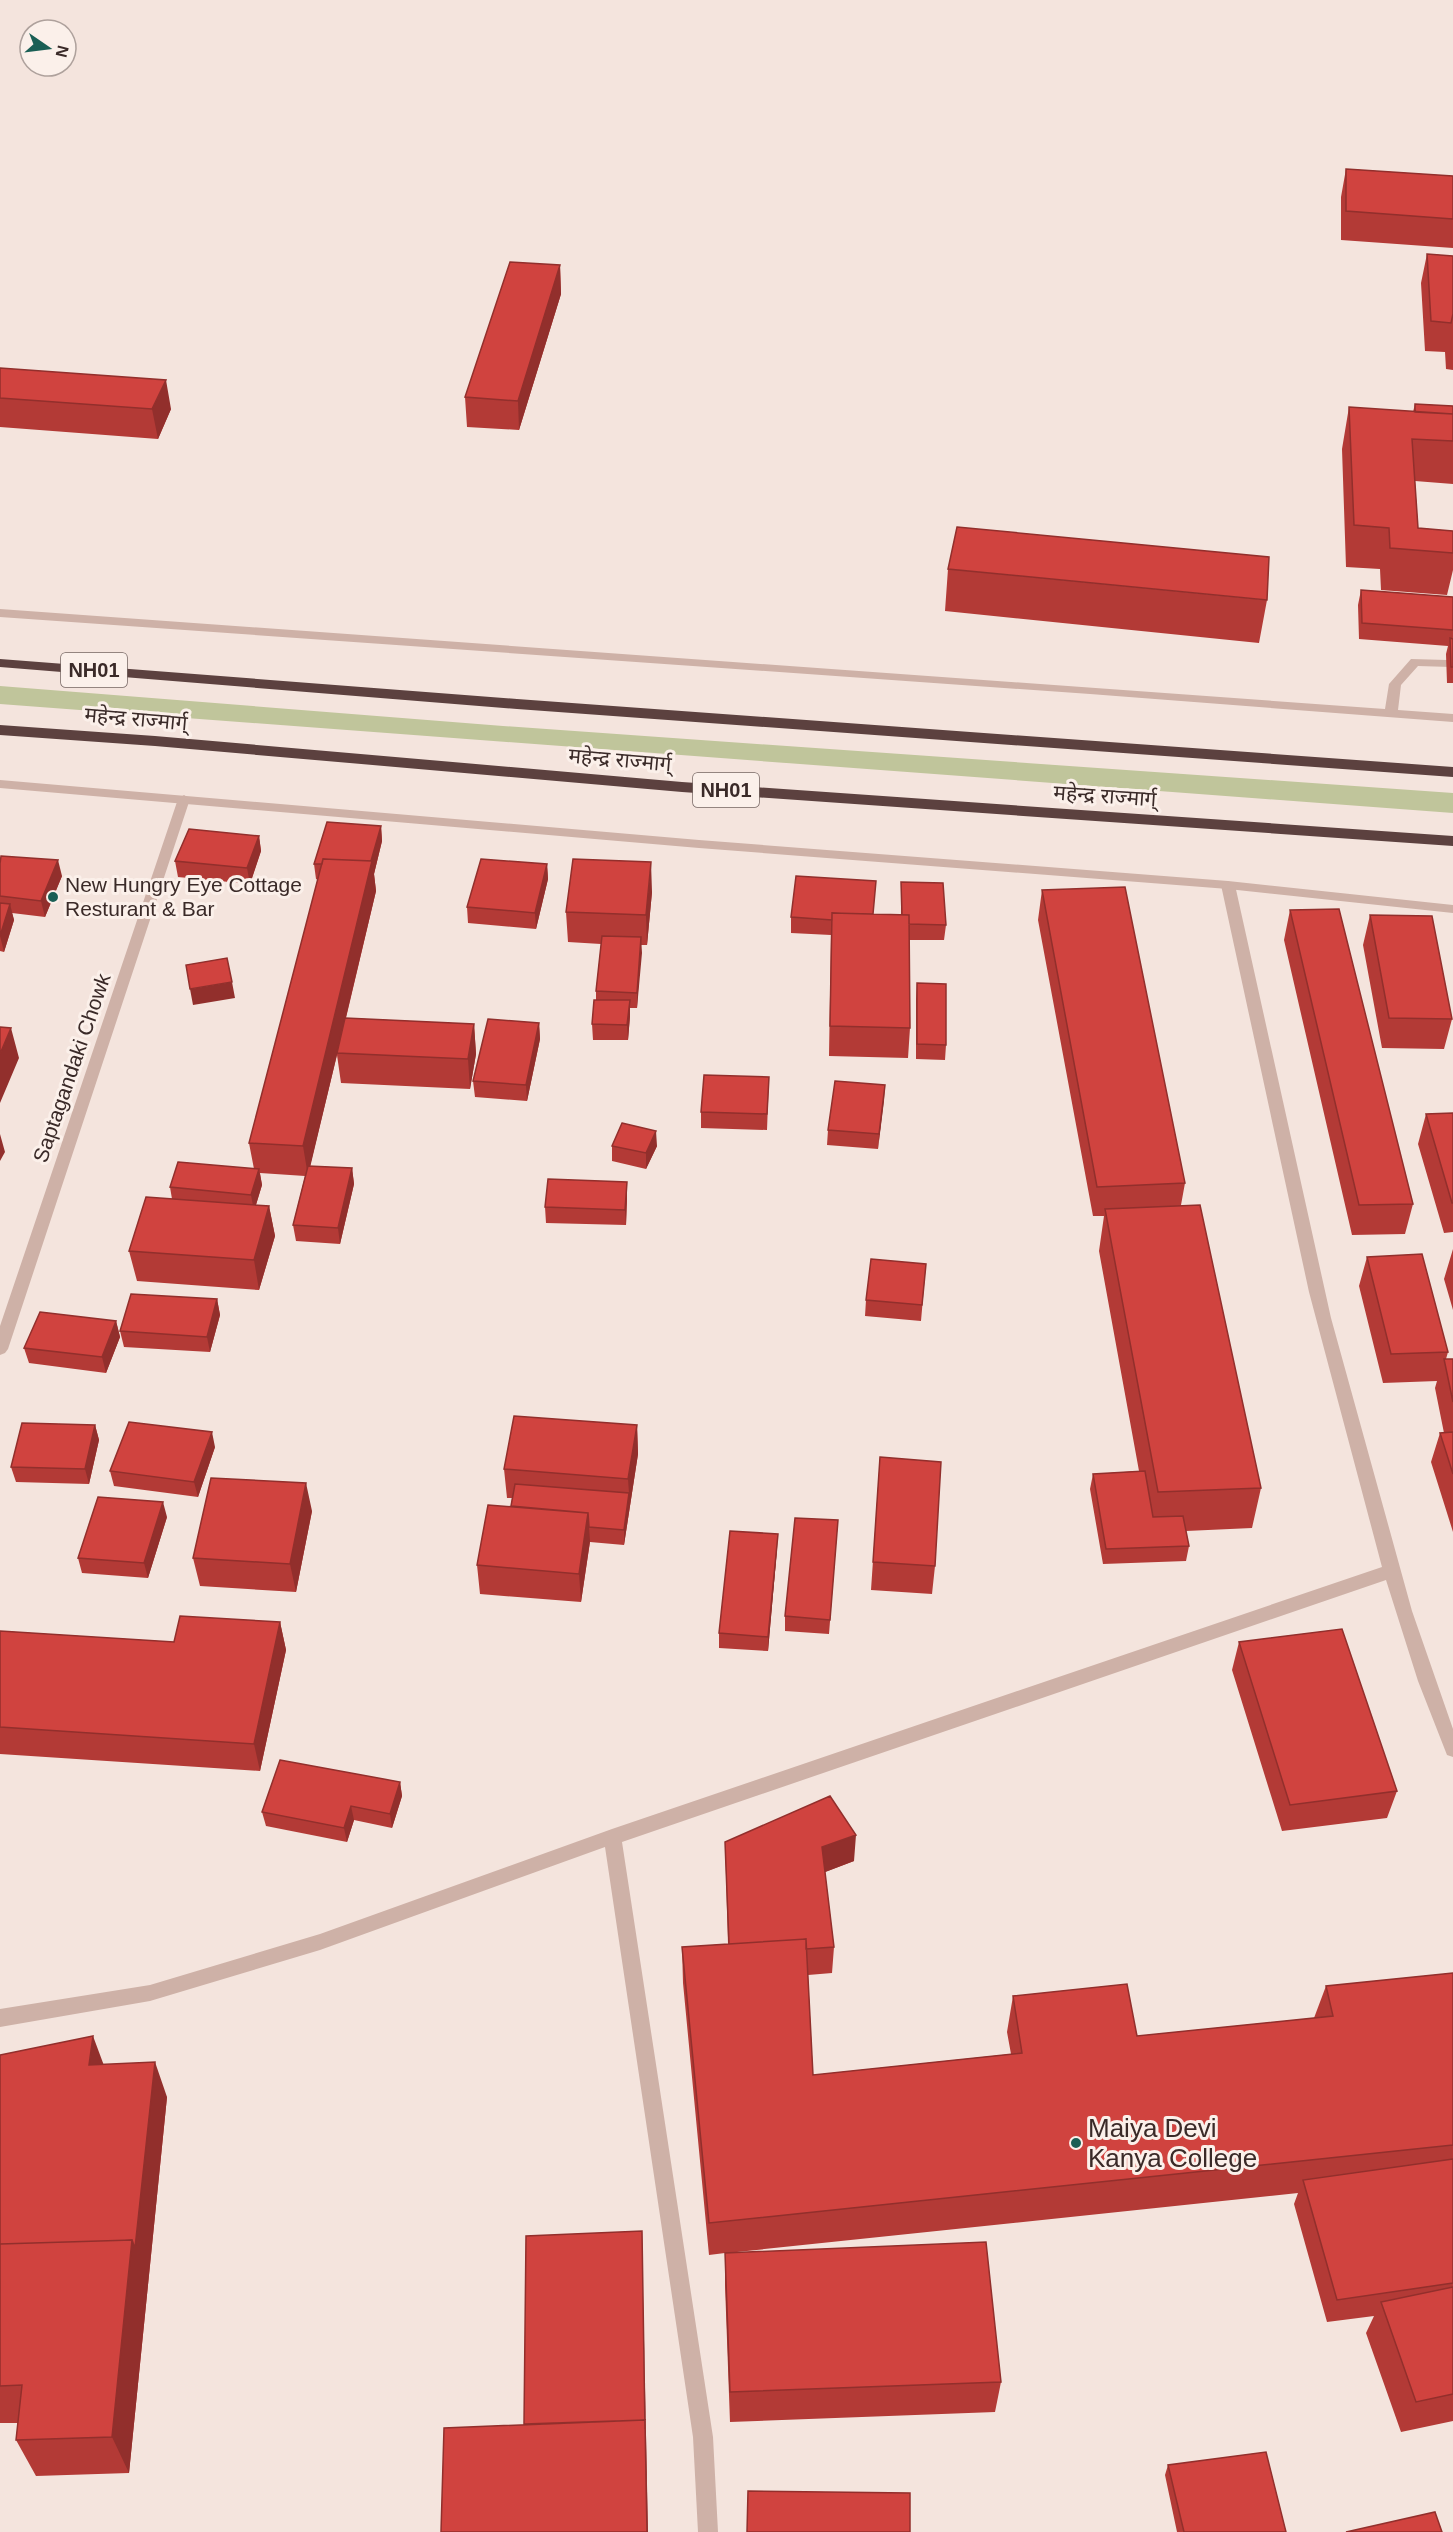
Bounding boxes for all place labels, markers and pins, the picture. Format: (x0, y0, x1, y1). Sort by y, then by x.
place label: New Hungry Eye Cottage Resturant & Bar (65, 873, 302, 920)
marker: New Hungry Eye Cottage Resturant & Bar (46, 890, 60, 904)
place label: Maiya Devi Kanya College (1088, 2113, 1257, 2173)
marker: Maiya Devi Kanya College (1069, 2136, 1083, 2150)

